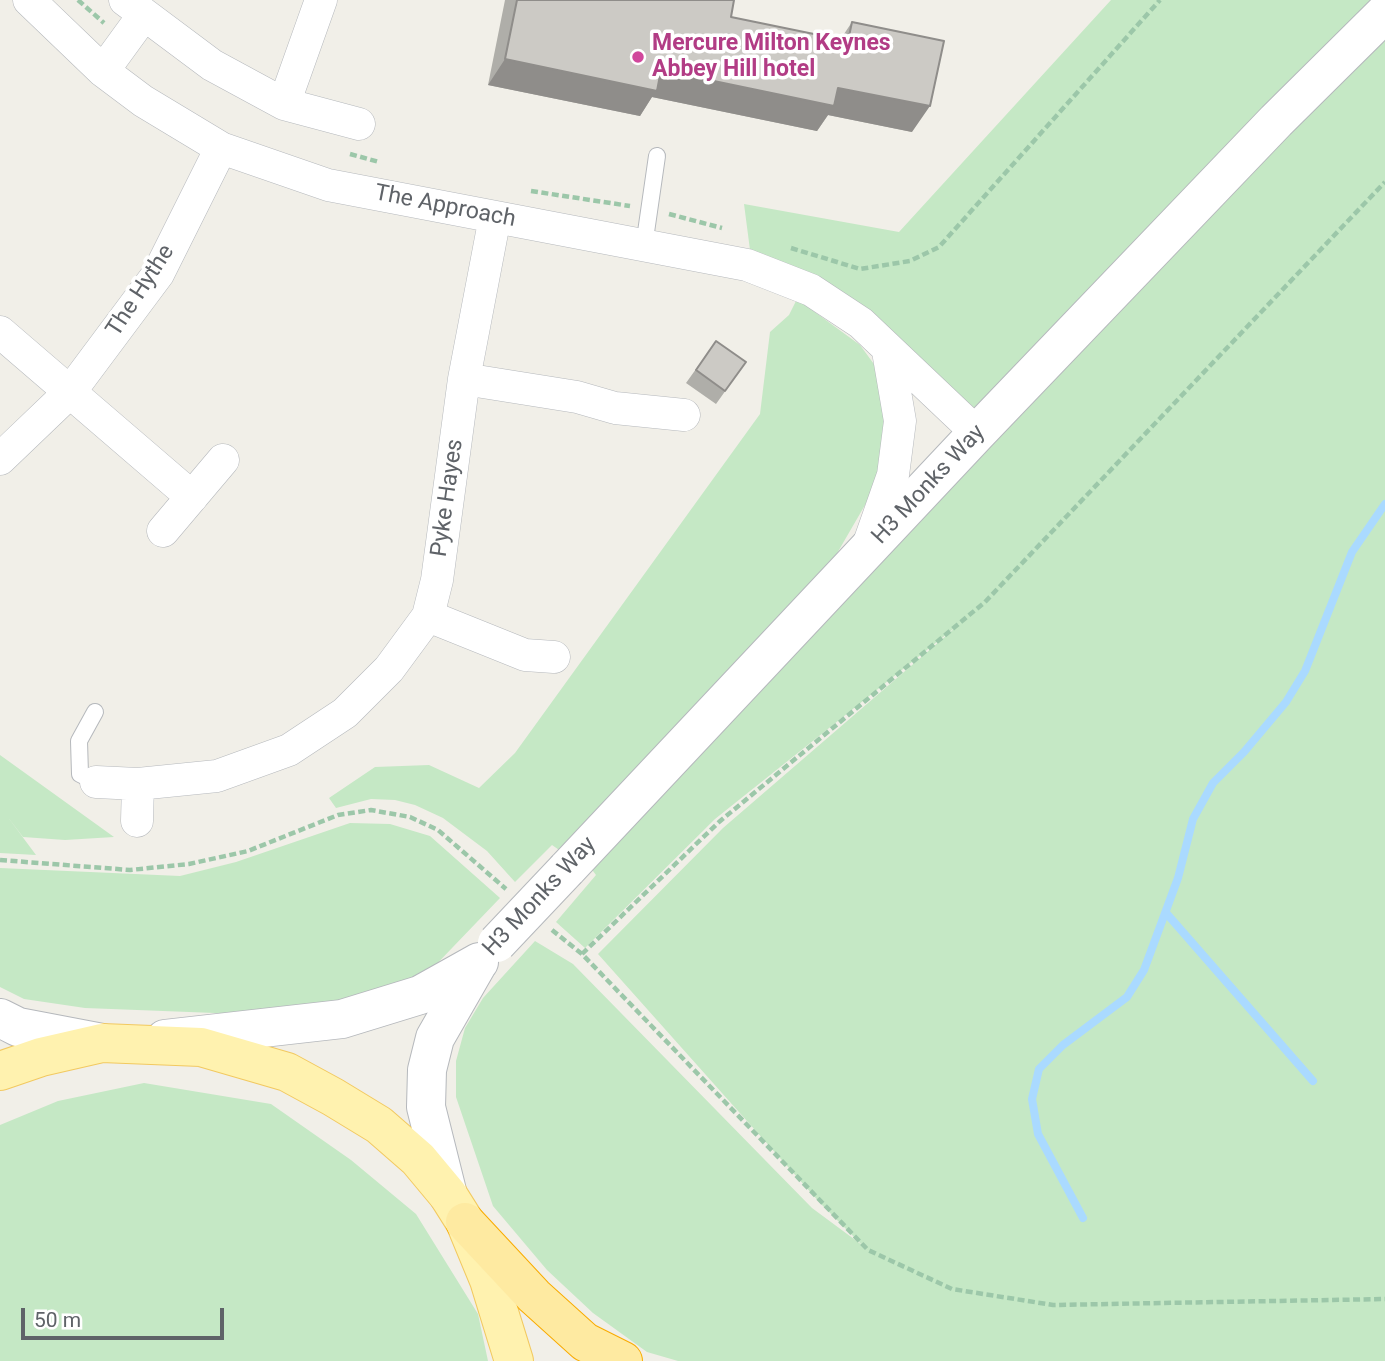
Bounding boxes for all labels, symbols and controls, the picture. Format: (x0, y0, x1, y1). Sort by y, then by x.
place label: Mercure Milton Keynes Abbey Hill hotel (652, 30, 891, 84)
marker: Mercure Milton Keynes Abbey Hill hotel (630, 49, 646, 65)
street label: The Approach (372, 180, 518, 234)
street label: The Hythe (101, 240, 181, 342)
street label: H3 Monks Way (867, 419, 991, 551)
street label: Pyke Hayes (426, 437, 470, 559)
street label: H3 Monks Way (478, 831, 602, 963)
scale bar (24, 1294, 228, 1338)
text: 50 m (34, 1308, 81, 1332)

